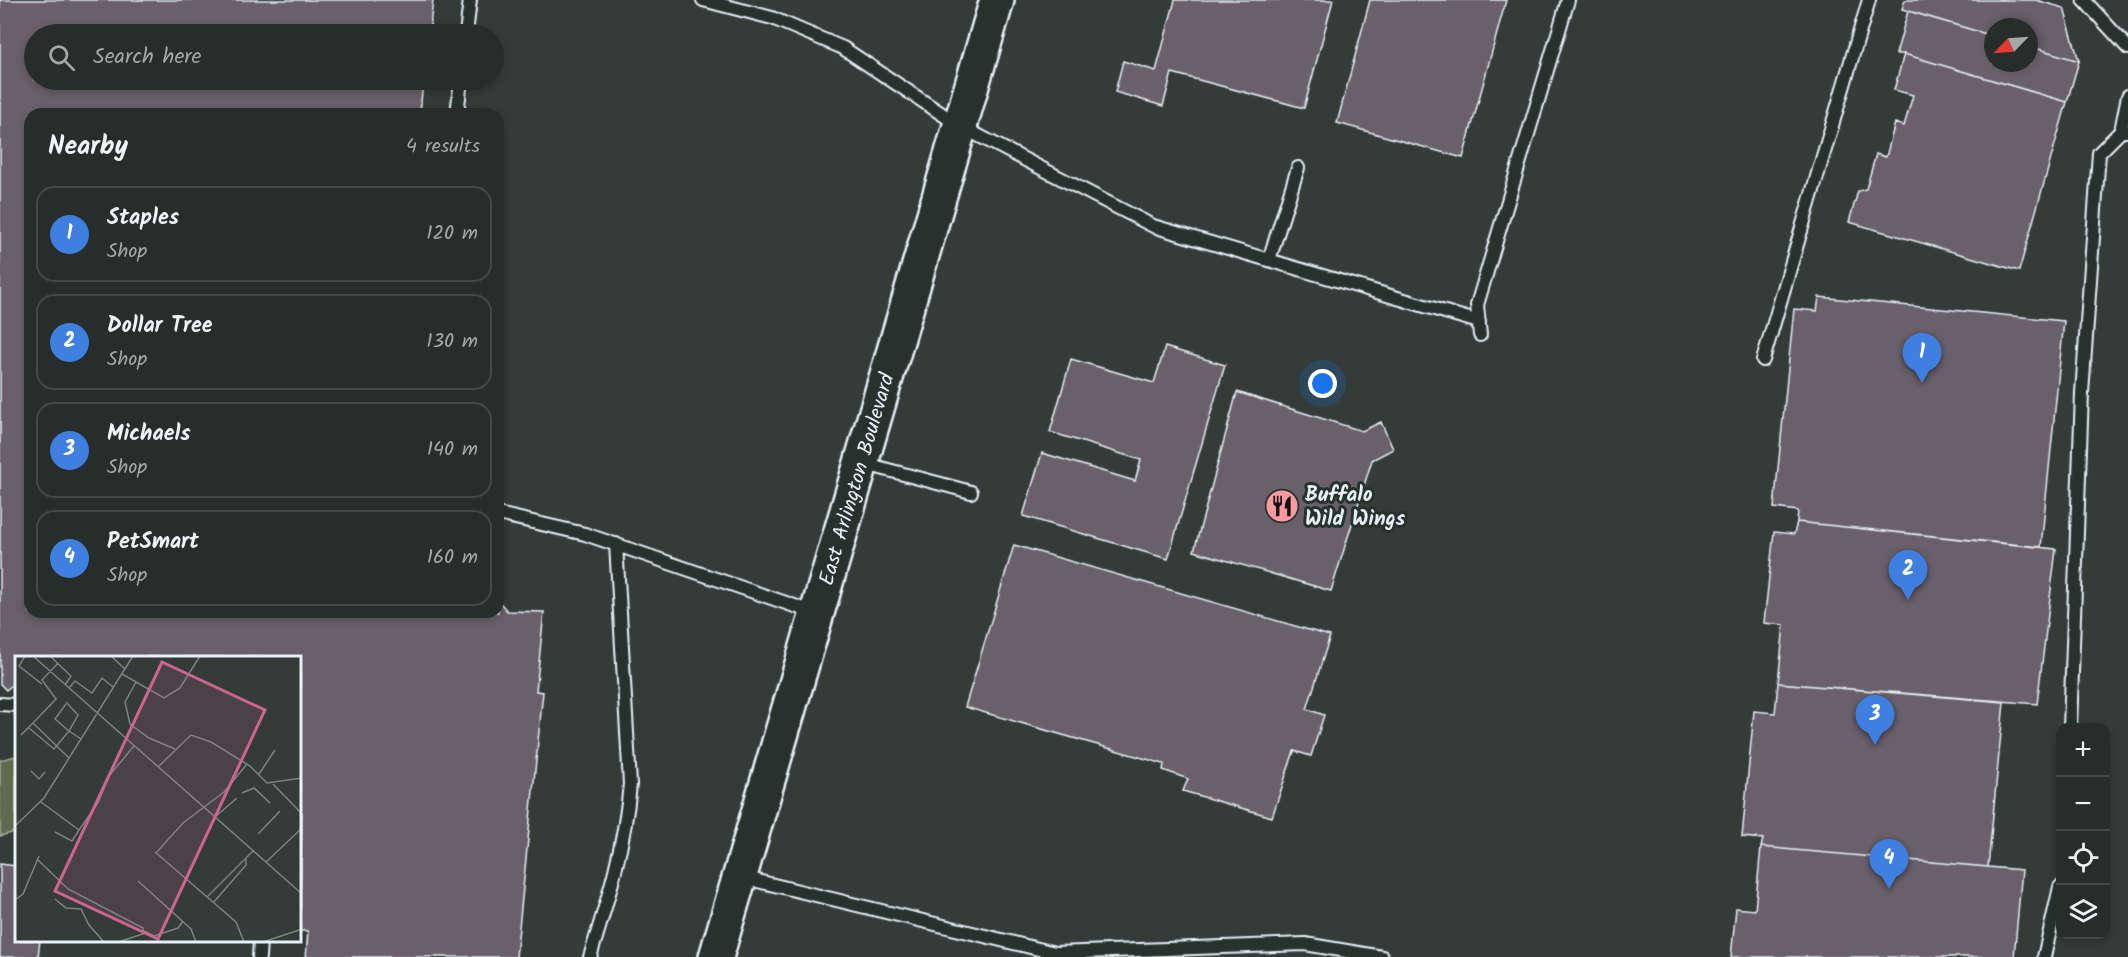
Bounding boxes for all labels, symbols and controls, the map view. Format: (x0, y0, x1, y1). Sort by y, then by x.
north arrow (1984, 18, 2038, 72)
search box (24, 24, 504, 90)
text: Search here (93, 40, 201, 75)
icon: search (45, 41, 78, 74)
text: Nearby (48, 126, 128, 168)
text: 4 results (406, 131, 480, 163)
text: Staples (107, 201, 179, 236)
text: 1 (66, 218, 73, 250)
text: 120 m (426, 218, 478, 250)
text: Shop (107, 236, 147, 268)
text: Dollar Tree (107, 309, 212, 344)
text: 2 (64, 326, 75, 358)
text: 130 m (426, 326, 478, 358)
pin: 1 (1902, 334, 1942, 383)
text: Shop (107, 344, 147, 376)
street label: East Arlington Boulevard (811, 369, 905, 590)
your location (1308, 369, 1337, 398)
text: Michaels (107, 417, 191, 452)
text: 3 (64, 434, 75, 466)
text: 140 m (427, 434, 478, 466)
text: Shop (107, 452, 147, 484)
place label: Buffalo Wild Wings (1305, 479, 1406, 536)
restaurant icon: Buffalo Wild Wings (1264, 488, 1300, 524)
text: PetSmart (107, 525, 199, 560)
text: 4 (64, 542, 75, 574)
text: 160 m (427, 542, 478, 574)
pin: 2 (1888, 550, 1928, 600)
text: Shop (107, 560, 147, 592)
inset map (15, 656, 302, 942)
pin: 3 (1856, 696, 1894, 745)
map controls (2056, 723, 2110, 939)
button: + (2056, 723, 2110, 777)
button: − (2056, 777, 2110, 831)
button: locate (2056, 831, 2110, 885)
pin: 4 (1870, 840, 1908, 889)
button: layers (2056, 885, 2110, 939)

